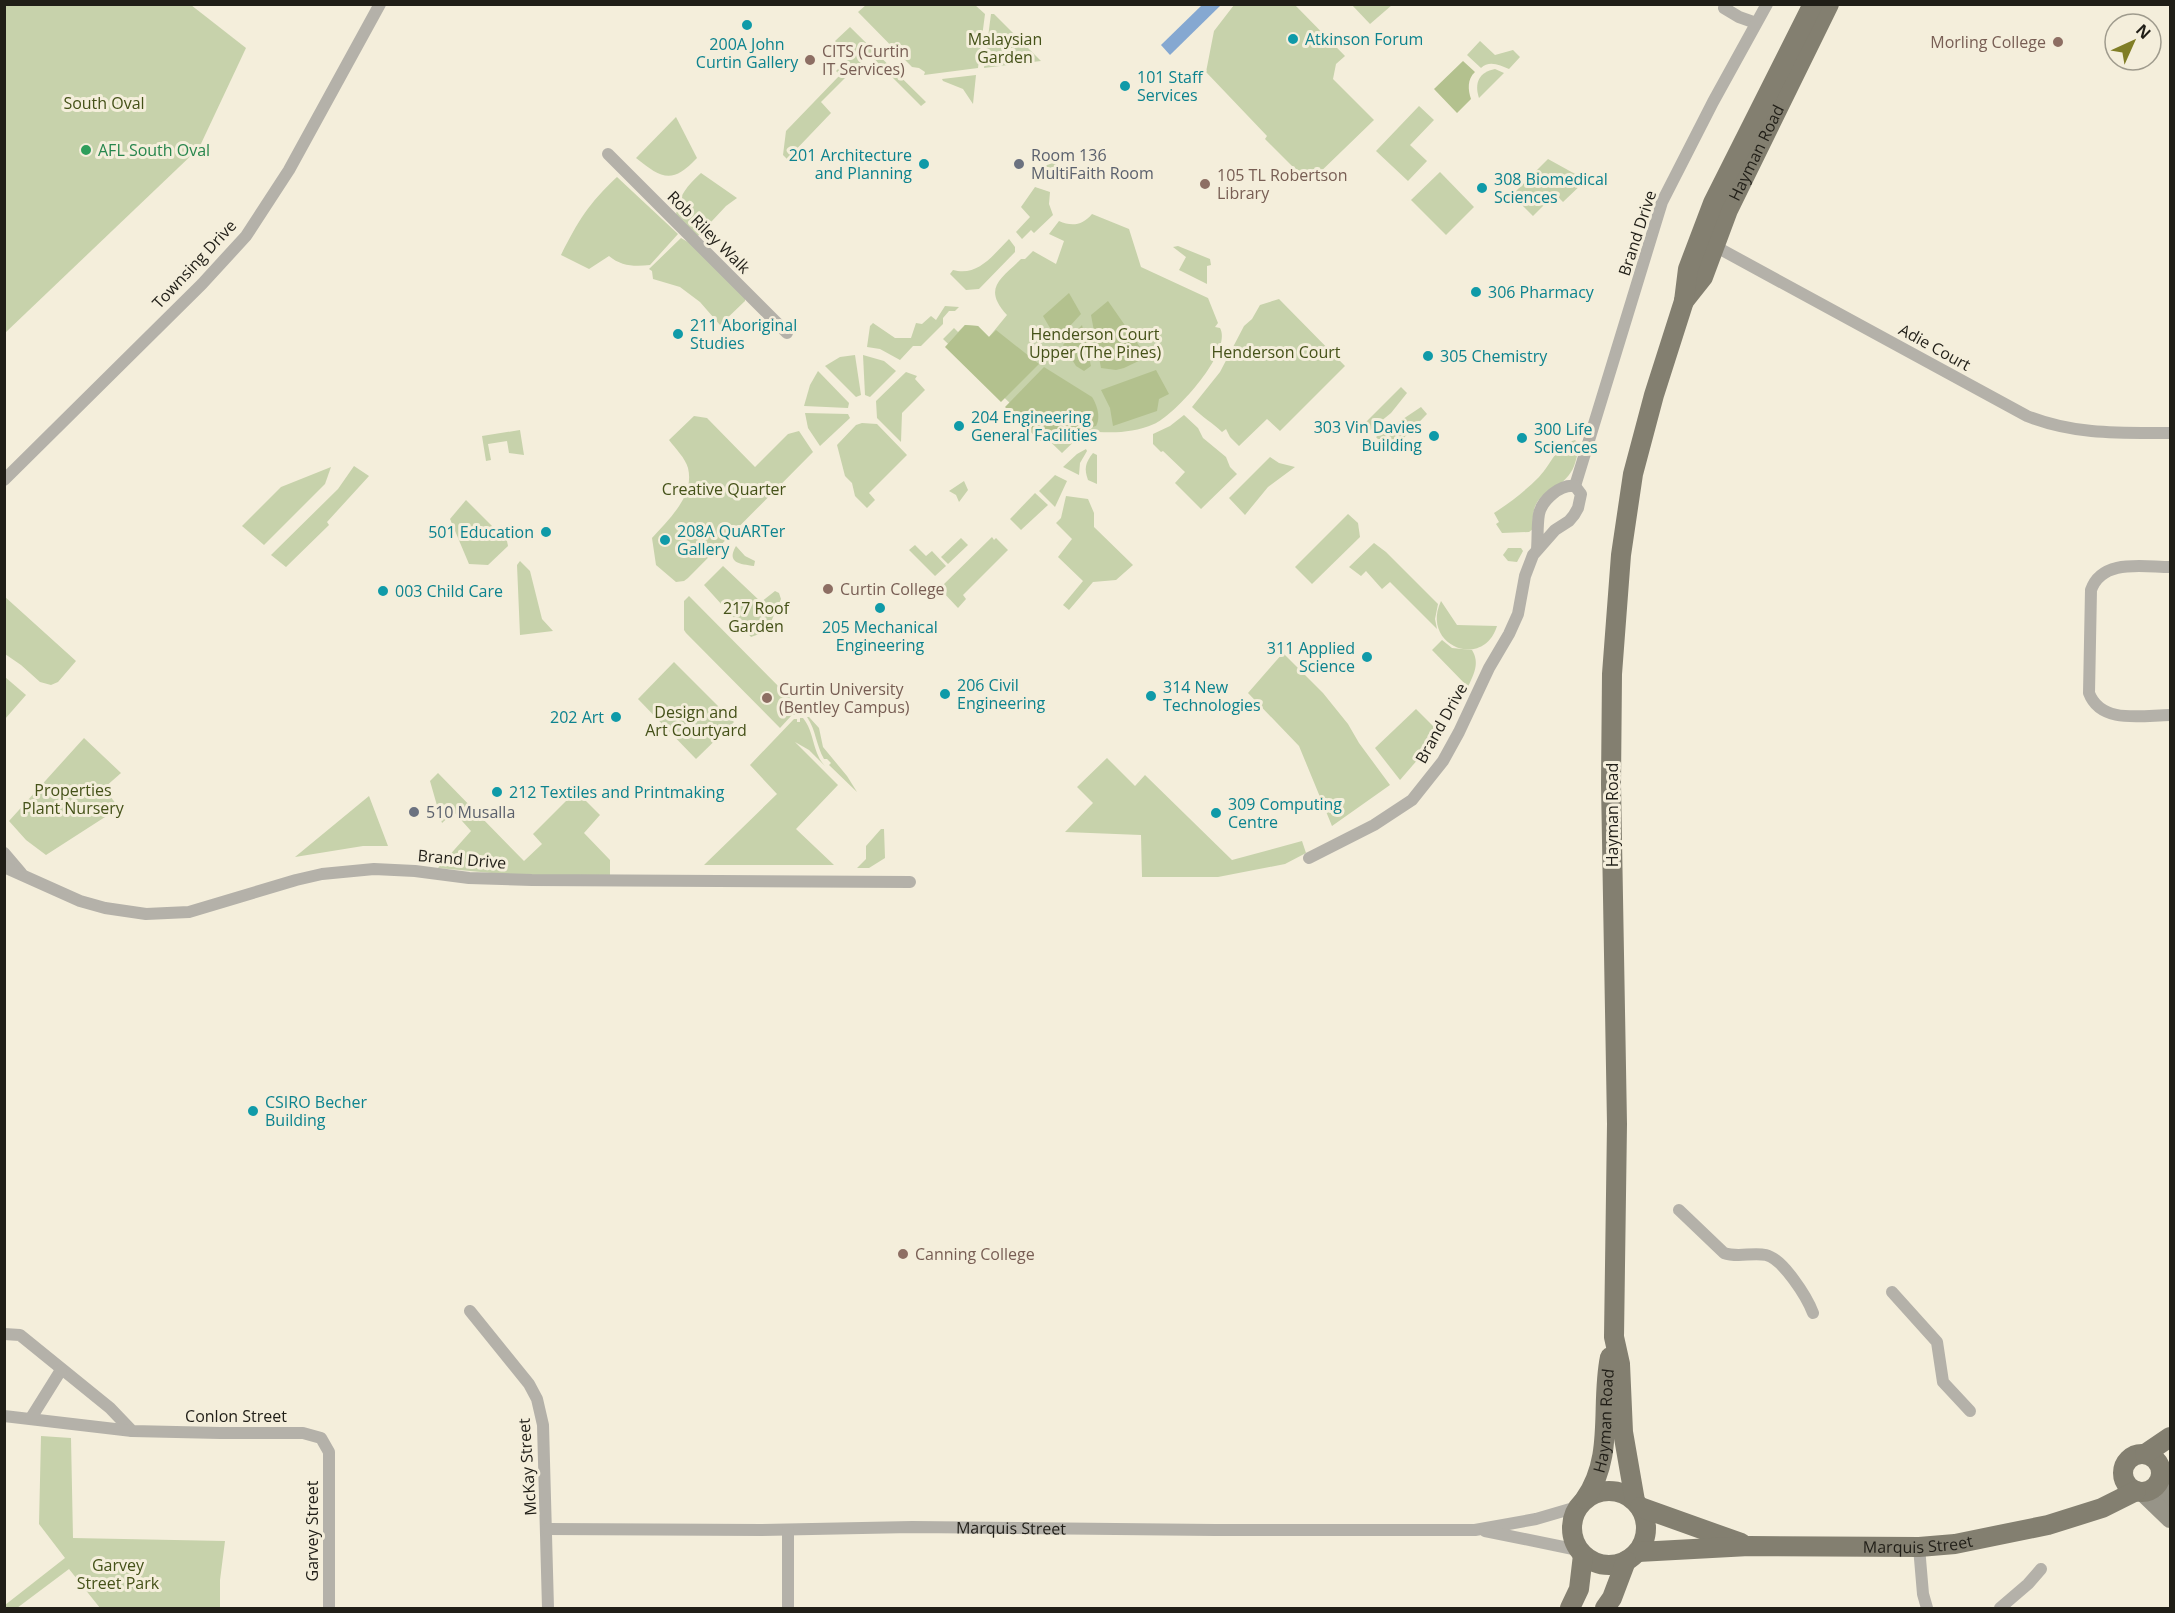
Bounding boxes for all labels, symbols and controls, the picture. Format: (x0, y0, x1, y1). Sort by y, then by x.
north arrow (2103, 12, 2163, 72)
marker: 200A John Curtin Gallery (740, 18, 754, 32)
text: N (2131, 19, 2156, 44)
park label: Malaysian Garden (968, 28, 1042, 68)
place label: Atkinson Forum (1305, 28, 1423, 50)
place label: Morling College (1930, 31, 2046, 53)
marker: Atkinson Forum (1286, 32, 1300, 46)
place label: 200A John Curtin Gallery (696, 33, 799, 73)
marker: Morling College (2051, 35, 2065, 49)
place label: CITS (Curtin IT Services) (822, 40, 909, 80)
marker: CITS (Curtin IT Services) (803, 53, 817, 67)
place label: 101 Staff Services (1137, 66, 1204, 106)
marker: 101 Staff Services (1118, 79, 1132, 93)
park label: South Oval (63, 92, 145, 114)
street label: Hayman Road (1723, 101, 1789, 204)
place label: AFL South Oval (98, 139, 210, 161)
marker: AFL South Oval (79, 143, 93, 157)
place label: 201 Architecture and Planning (789, 144, 912, 184)
place label: Room 136 MultiFaith Room (1031, 144, 1154, 184)
marker: 201 Architecture and Planning (917, 157, 931, 171)
marker: Room 136 MultiFaith Room (1012, 157, 1026, 171)
place label: 105 TL Robertson Library (1217, 164, 1348, 204)
place label: 308 Biomedical Sciences (1494, 168, 1608, 208)
marker: 105 TL Robertson Library (1198, 177, 1212, 191)
marker: 308 Biomedical Sciences (1475, 181, 1489, 195)
street label: Rob Riley Walk (663, 186, 756, 279)
street label: Brand Drive (1613, 187, 1661, 279)
street label: Townsing Drive (147, 215, 241, 313)
place label: 306 Pharmacy (1488, 281, 1595, 303)
marker: 306 Pharmacy (1469, 285, 1483, 299)
place label: 211 Aboriginal Studies (690, 314, 797, 354)
street label: Adie Court (1895, 318, 1975, 376)
park label: Henderson Court Upper (The Pines) (1029, 323, 1161, 363)
marker: 211 Aboriginal Studies (671, 327, 685, 341)
park label: Henderson Court (1212, 341, 1341, 363)
place label: 305 Chemistry (1440, 345, 1548, 367)
marker: 305 Chemistry (1421, 349, 1435, 363)
place label: 204 Engineering General Facilities (971, 406, 1097, 446)
place label: 303 Vin Davies Building (1314, 416, 1422, 456)
place label: 300 Life Sciences (1534, 418, 1598, 458)
marker: 204 Engineering General Facilities (952, 419, 966, 433)
marker: 303 Vin Davies Building (1427, 429, 1441, 443)
marker: 300 Life Sciences (1515, 431, 1529, 445)
park label: Creative Quarter (662, 478, 787, 500)
place label: 208A QuARTer Gallery (677, 520, 786, 560)
place label: 501 Education (428, 521, 534, 543)
marker: 501 Education (539, 525, 553, 539)
marker: 208A QuARTer Gallery (658, 533, 672, 547)
place label: Curtin College (840, 578, 945, 600)
place label: 003 Child Care (395, 580, 503, 602)
marker: Curtin College (821, 582, 835, 596)
marker: 003 Child Care (376, 584, 390, 598)
park label: 217 Roof Garden (723, 597, 791, 637)
marker: 205 Mechanical Engineering (873, 601, 887, 615)
place label: 205 Mechanical Engineering (822, 616, 938, 656)
place label: 311 Applied Science (1267, 637, 1355, 677)
marker: 311 Applied Science (1360, 650, 1374, 664)
place label: 206 Civil Engineering (957, 674, 1046, 714)
place label: 314 New Technologies (1163, 676, 1261, 716)
place label: Curtin University (Bentley Campus) (779, 678, 910, 718)
street label: Brand Drive (1410, 679, 1472, 767)
marker: 206 Civil Engineering (938, 687, 952, 701)
marker: 314 New Technologies (1144, 689, 1158, 703)
marker: Curtin University (Bentley Campus) (760, 691, 774, 705)
park label: Design and Art Courtyard (645, 701, 747, 741)
place label: 202 Art (550, 706, 604, 728)
marker: 202 Art (609, 710, 623, 724)
street label: Hayman Road (1601, 763, 1623, 867)
park label: Properties Plant Nursery (22, 779, 125, 819)
place label: 212 Textiles and Printmaking (509, 781, 725, 803)
marker: 212 Textiles and Printmaking (490, 785, 504, 799)
place label: 309 Computing Centre (1228, 793, 1342, 833)
place label: 510 Musalla (426, 801, 515, 823)
marker: 510 Musalla (407, 805, 421, 819)
marker: 309 Computing Centre (1209, 806, 1223, 820)
street label: Brand Drive (417, 844, 507, 874)
place label: CSIRO Becher Building (265, 1091, 368, 1131)
marker: CSIRO Becher Building (246, 1104, 260, 1118)
place label: Canning College (915, 1243, 1035, 1265)
marker: Canning College (896, 1247, 910, 1261)
street label: Hayman Road (1588, 1367, 1619, 1475)
street label: Conlon Street (185, 1405, 287, 1427)
street label: McKay Street (513, 1417, 541, 1516)
street label: Garvey Street (301, 1480, 323, 1581)
street label: Marquis Street (956, 1516, 1066, 1540)
street label: Marquis Street (1863, 1530, 1975, 1558)
park label: Garvey Street Park (77, 1554, 160, 1594)

